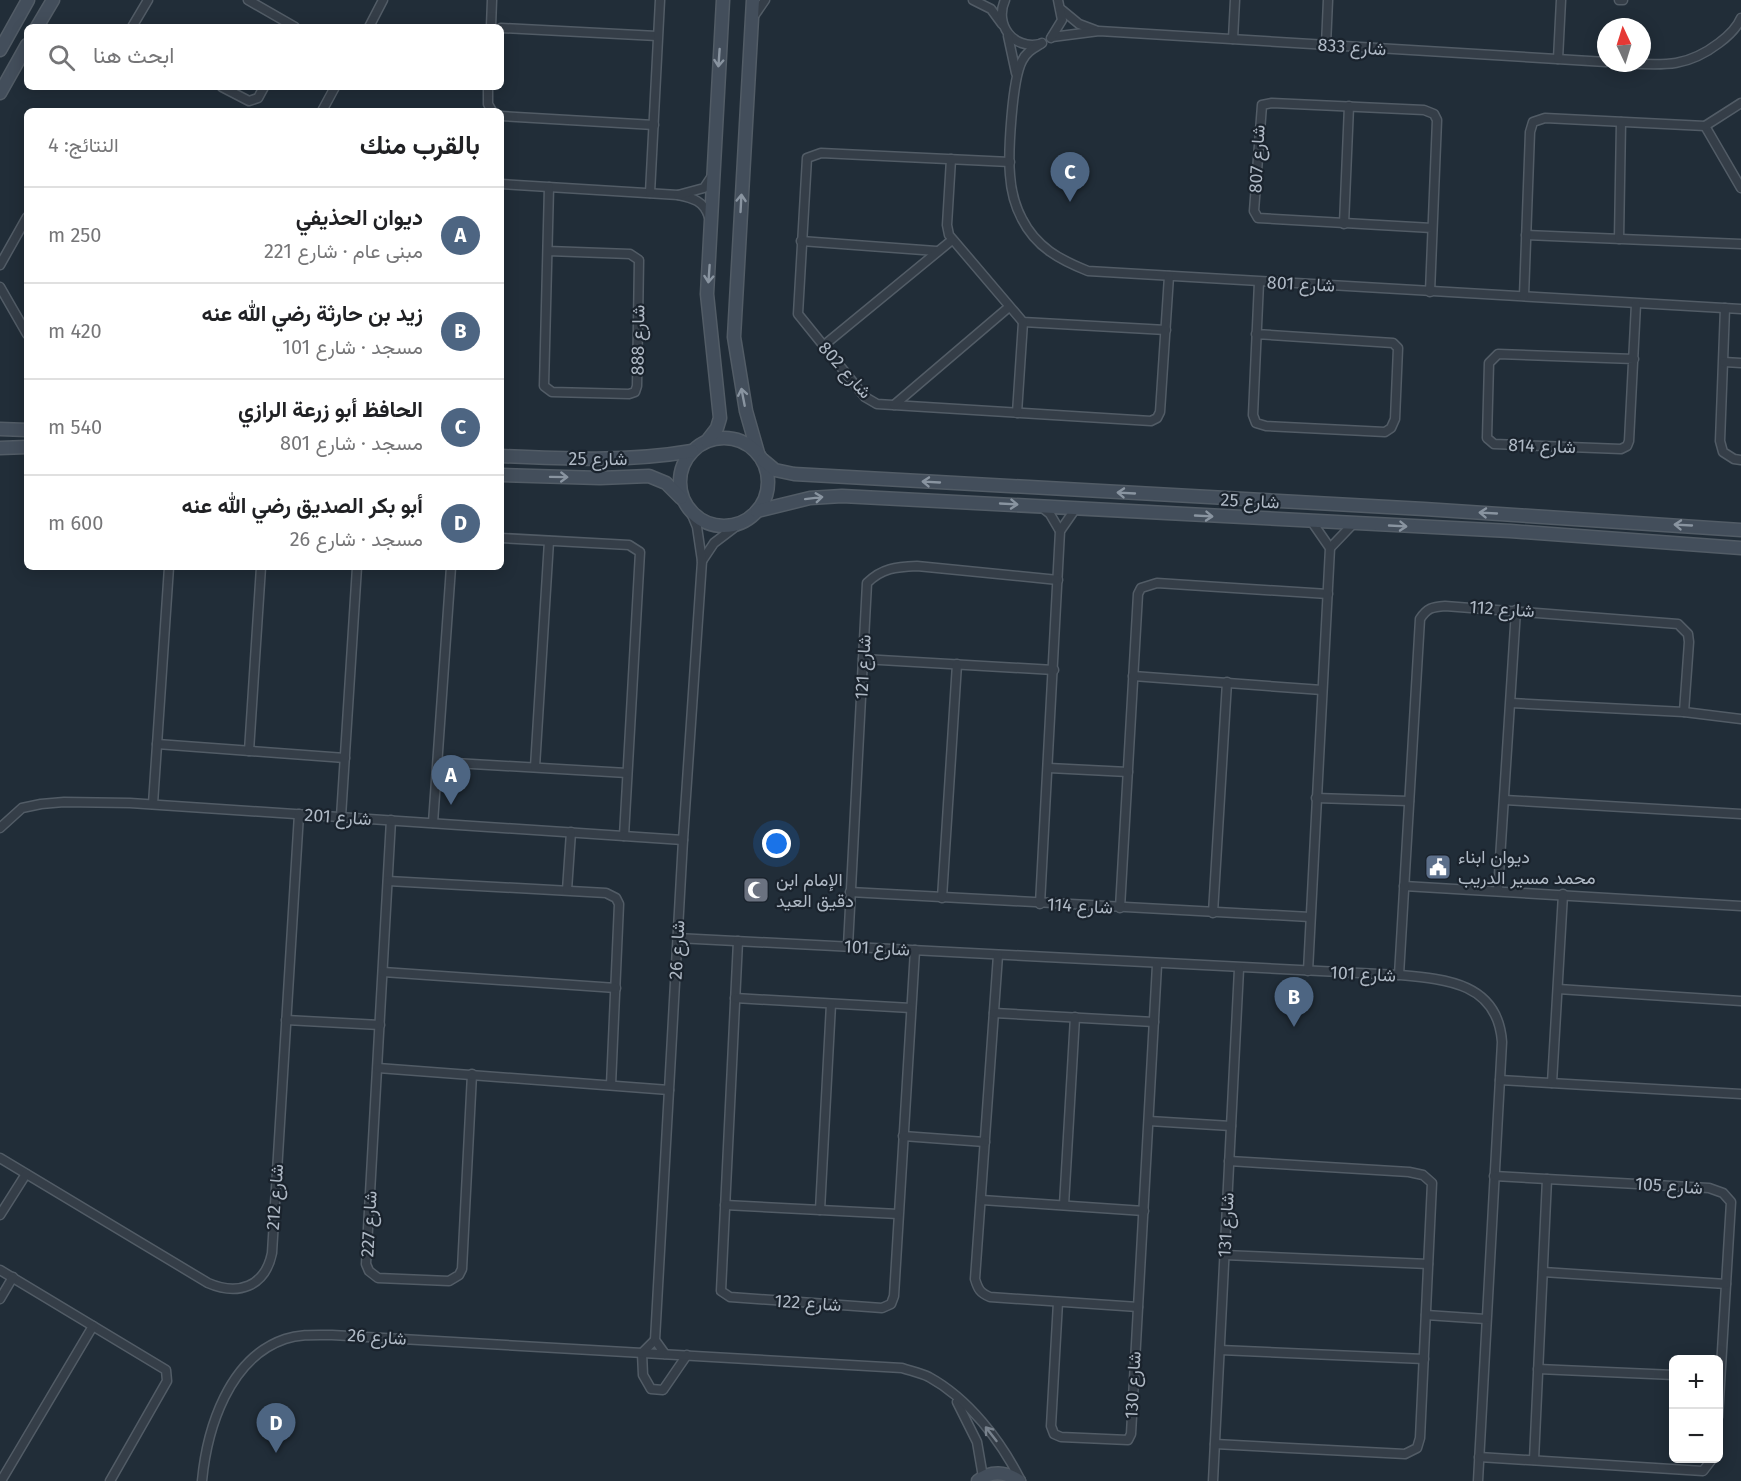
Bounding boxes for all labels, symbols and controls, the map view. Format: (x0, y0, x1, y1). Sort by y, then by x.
north arrow (1597, 18, 1651, 72)
search box (24, 24, 504, 90)
street label: شارع 833 (1317, 34, 1387, 61)
icon: search (45, 41, 78, 74)
text: ابحث هنا (93, 42, 174, 69)
one-way arrow (713, 48, 724, 68)
street label: شارع 807 (1244, 124, 1271, 194)
text: بالقرب منك (360, 130, 480, 161)
text: النتائج: 4 (48, 133, 119, 157)
pin: C (1050, 152, 1090, 202)
one-way arrow (735, 193, 746, 213)
text: ديوان الحذيفي (296, 204, 423, 231)
text: 250 m (48, 223, 102, 247)
text: A (455, 223, 466, 247)
text: مبنى عام · شارع 221 (264, 239, 423, 263)
one-way arrow (703, 264, 714, 284)
street label: شارع 801 (1266, 271, 1336, 298)
text: زيد بن حارثة رضي الله عنه (201, 300, 423, 327)
street label: شارع 888 (626, 304, 651, 376)
text: 420 m (48, 319, 102, 343)
text: B (454, 319, 467, 343)
text: مسجد · شارع 101 (282, 335, 423, 359)
street label: شارع 802 (813, 337, 876, 404)
one-way arrow (737, 387, 748, 407)
text: الحافظ أبو زرعة الرازي (238, 396, 423, 423)
text: 540 m (48, 415, 102, 439)
text: C (455, 415, 466, 439)
text: مسجد · شارع 801 (280, 431, 423, 455)
street label: شارع 814 (1508, 434, 1576, 459)
street label: شارع 25 (569, 448, 627, 471)
one-way arrow (549, 472, 569, 483)
one-way arrow (921, 477, 941, 488)
one-way arrow (1116, 487, 1136, 498)
street label: شارع 25 (1220, 488, 1280, 515)
text: أبو بكر الصديق رضي الله عنه (182, 492, 423, 519)
one-way arrow (804, 492, 824, 503)
one-way arrow (999, 499, 1019, 510)
one-way arrow (1479, 507, 1499, 518)
text: 600 m (48, 511, 103, 535)
text: D (454, 511, 467, 535)
one-way arrow (1193, 511, 1213, 522)
one-way arrow (1673, 519, 1693, 530)
one-way arrow (1388, 521, 1408, 532)
text: مسجد · شارع 26 (290, 527, 423, 551)
street label: شارع 112 (1469, 596, 1535, 623)
street label: شارع 121 (850, 634, 877, 700)
pin: A (432, 756, 470, 805)
street label: شارع 201 (304, 804, 372, 831)
your location (762, 829, 791, 858)
place label: ديوان ابناء محمد مسير الدريب (1458, 846, 1596, 889)
public building icon: ديوان ابناء محمد مسير الدريب (1423, 852, 1453, 882)
place label: الإمام ابن دقيق العيد (776, 869, 854, 912)
mosque icon: الإمام ابن دقيق العيد (741, 875, 771, 905)
street label: شارع 114 (1046, 893, 1113, 920)
street label: شارع 26 (664, 920, 691, 980)
street label: شارع 101 (843, 935, 911, 962)
street label: شارع 101 (1329, 961, 1397, 988)
pin: B (1274, 978, 1314, 1027)
street label: شارع 212 (262, 1163, 289, 1231)
street label: شارع 105 (1634, 1173, 1704, 1200)
street label: شارع 227 (356, 1190, 383, 1258)
street label: شارع 131 (1213, 1192, 1240, 1258)
street label: شارع 122 (774, 1290, 842, 1317)
street label: شارع 26 (346, 1324, 407, 1351)
street label: شارع 130 (1120, 1351, 1147, 1419)
map controls (1669, 1355, 1723, 1463)
button: + (1669, 1355, 1723, 1409)
pin: D (256, 1404, 296, 1453)
button: − (1669, 1409, 1723, 1463)
one-way arrow (985, 1426, 998, 1442)

